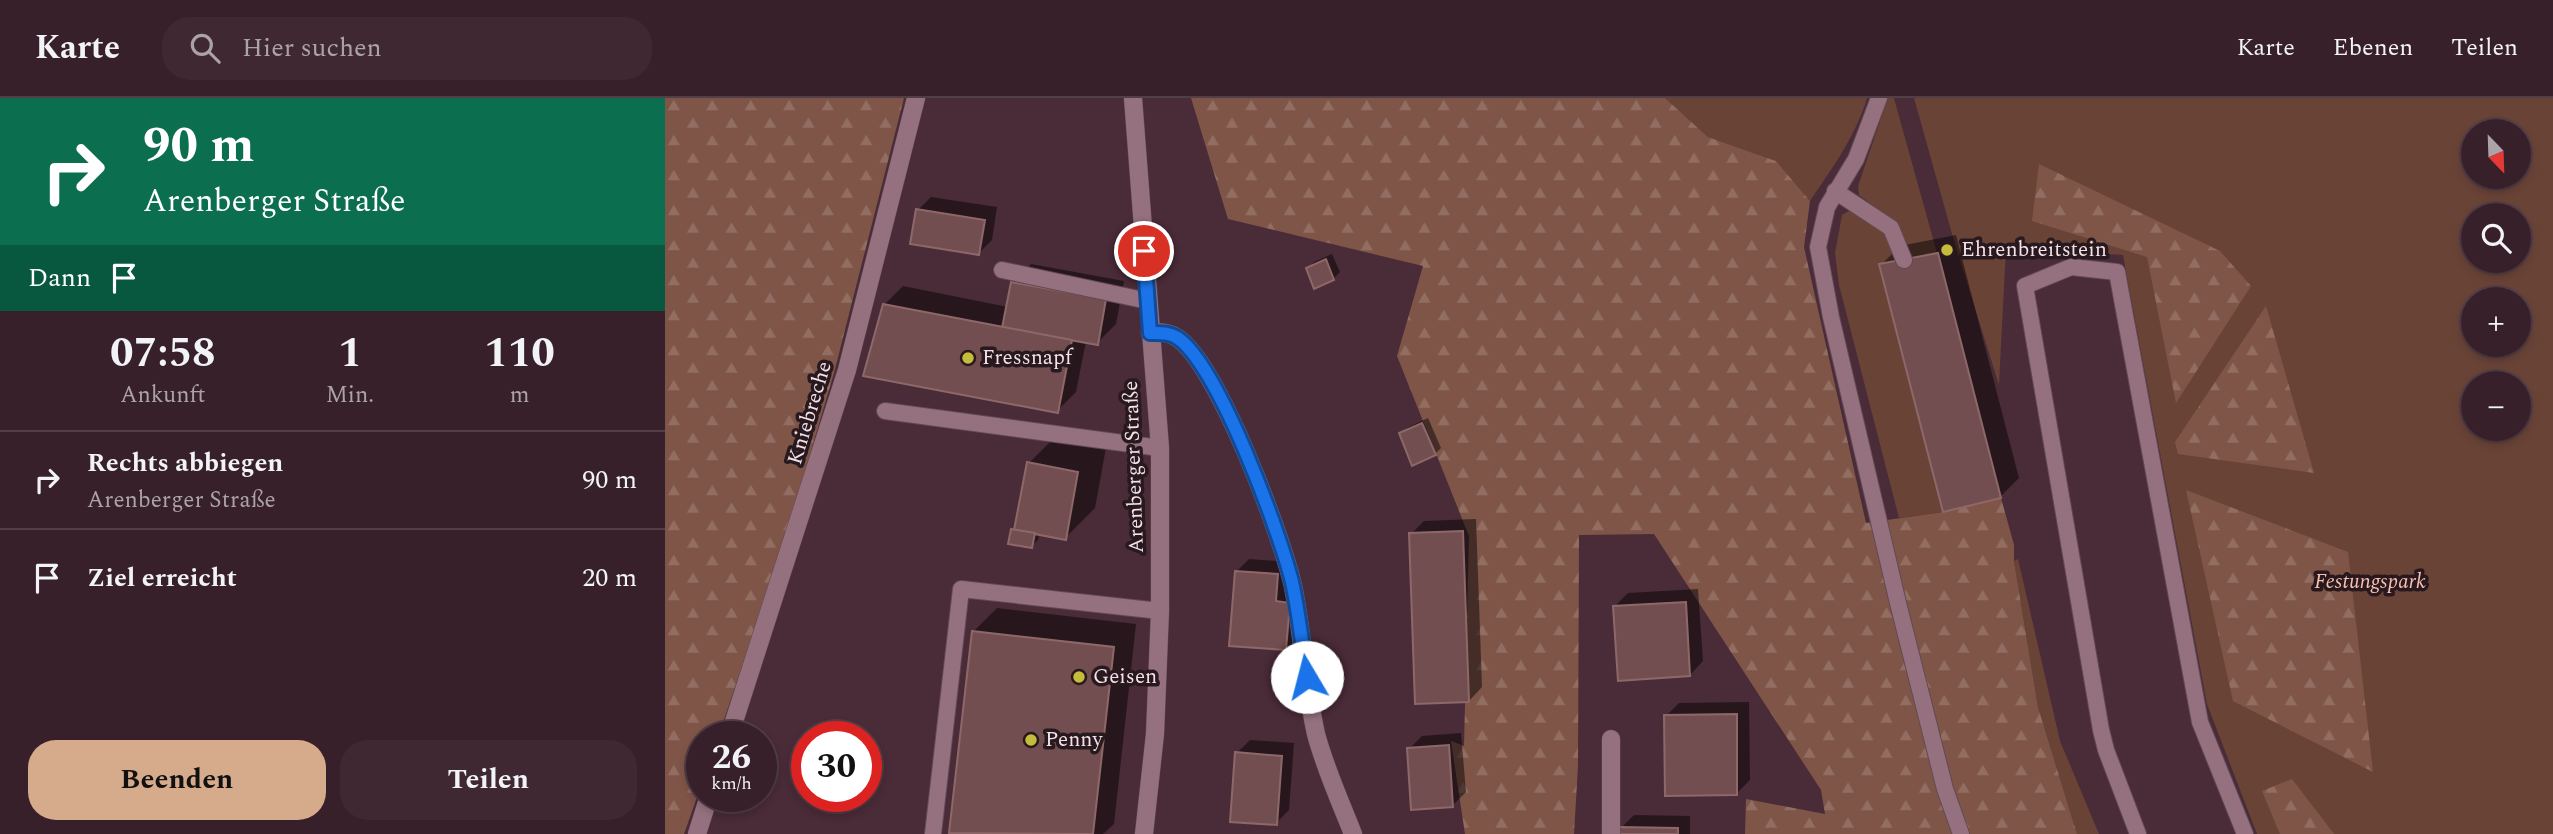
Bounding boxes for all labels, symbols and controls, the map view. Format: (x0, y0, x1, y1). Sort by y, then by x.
search box (162, 17, 652, 80)
text: Karte (35, 23, 120, 73)
text: Hier suchen (242, 28, 382, 68)
icon: search (186, 29, 224, 67)
text: Karte (2237, 30, 2295, 66)
text: Ebenen (2333, 30, 2413, 66)
text: Teilen (2451, 30, 2518, 66)
text: 90 m (143, 109, 254, 184)
north arrow (2461, 119, 2531, 189)
map controls (2461, 119, 2531, 441)
icon: right (28, 126, 119, 217)
text: Arenberger Straße (143, 177, 406, 226)
button: search (2461, 203, 2531, 273)
pin (1114, 221, 1174, 281)
icon: arrive (1125, 232, 1163, 270)
place label: Ehrenbreitstein (1961, 234, 2107, 266)
marker: Ehrenbreitstein (1939, 242, 1955, 258)
text: Dann (28, 258, 91, 298)
icon: arrive (105, 259, 143, 297)
button: + (2461, 287, 2531, 357)
text: 07:58 (110, 322, 216, 385)
text: 1 (338, 322, 362, 385)
text: 110 (484, 322, 555, 385)
place label: Fressnapf (982, 342, 1074, 374)
marker: Fressnapf (960, 350, 976, 366)
street label: Kniebreche (779, 357, 841, 469)
button: − (2461, 371, 2531, 441)
text: Ankunft (120, 378, 206, 413)
text: Min. (326, 378, 374, 413)
text: m (510, 378, 529, 413)
street label: Arenberger Straße (1115, 380, 1153, 554)
text: Rechts abbiegen (87, 443, 283, 483)
text: 90 m (582, 460, 637, 500)
icon: right (28, 461, 66, 499)
text: Arenberger Straße (87, 483, 276, 518)
text: Ziel erreicht (87, 558, 237, 598)
text: 20 m (582, 558, 637, 598)
icon: arrive (28, 559, 66, 597)
park label: Festungspark (2314, 566, 2426, 598)
position arrow (1270, 640, 1344, 714)
place label: Geisen (1093, 661, 1157, 693)
marker: Geisen (1071, 669, 1087, 685)
speed limit sign: 30 (791, 721, 882, 812)
place label: Penny (1045, 724, 1103, 756)
text: 26 (712, 731, 751, 784)
marker: Penny (1023, 732, 1039, 748)
button: Beenden (28, 740, 326, 820)
button: Teilen (340, 740, 637, 820)
text: km/h (711, 770, 752, 797)

